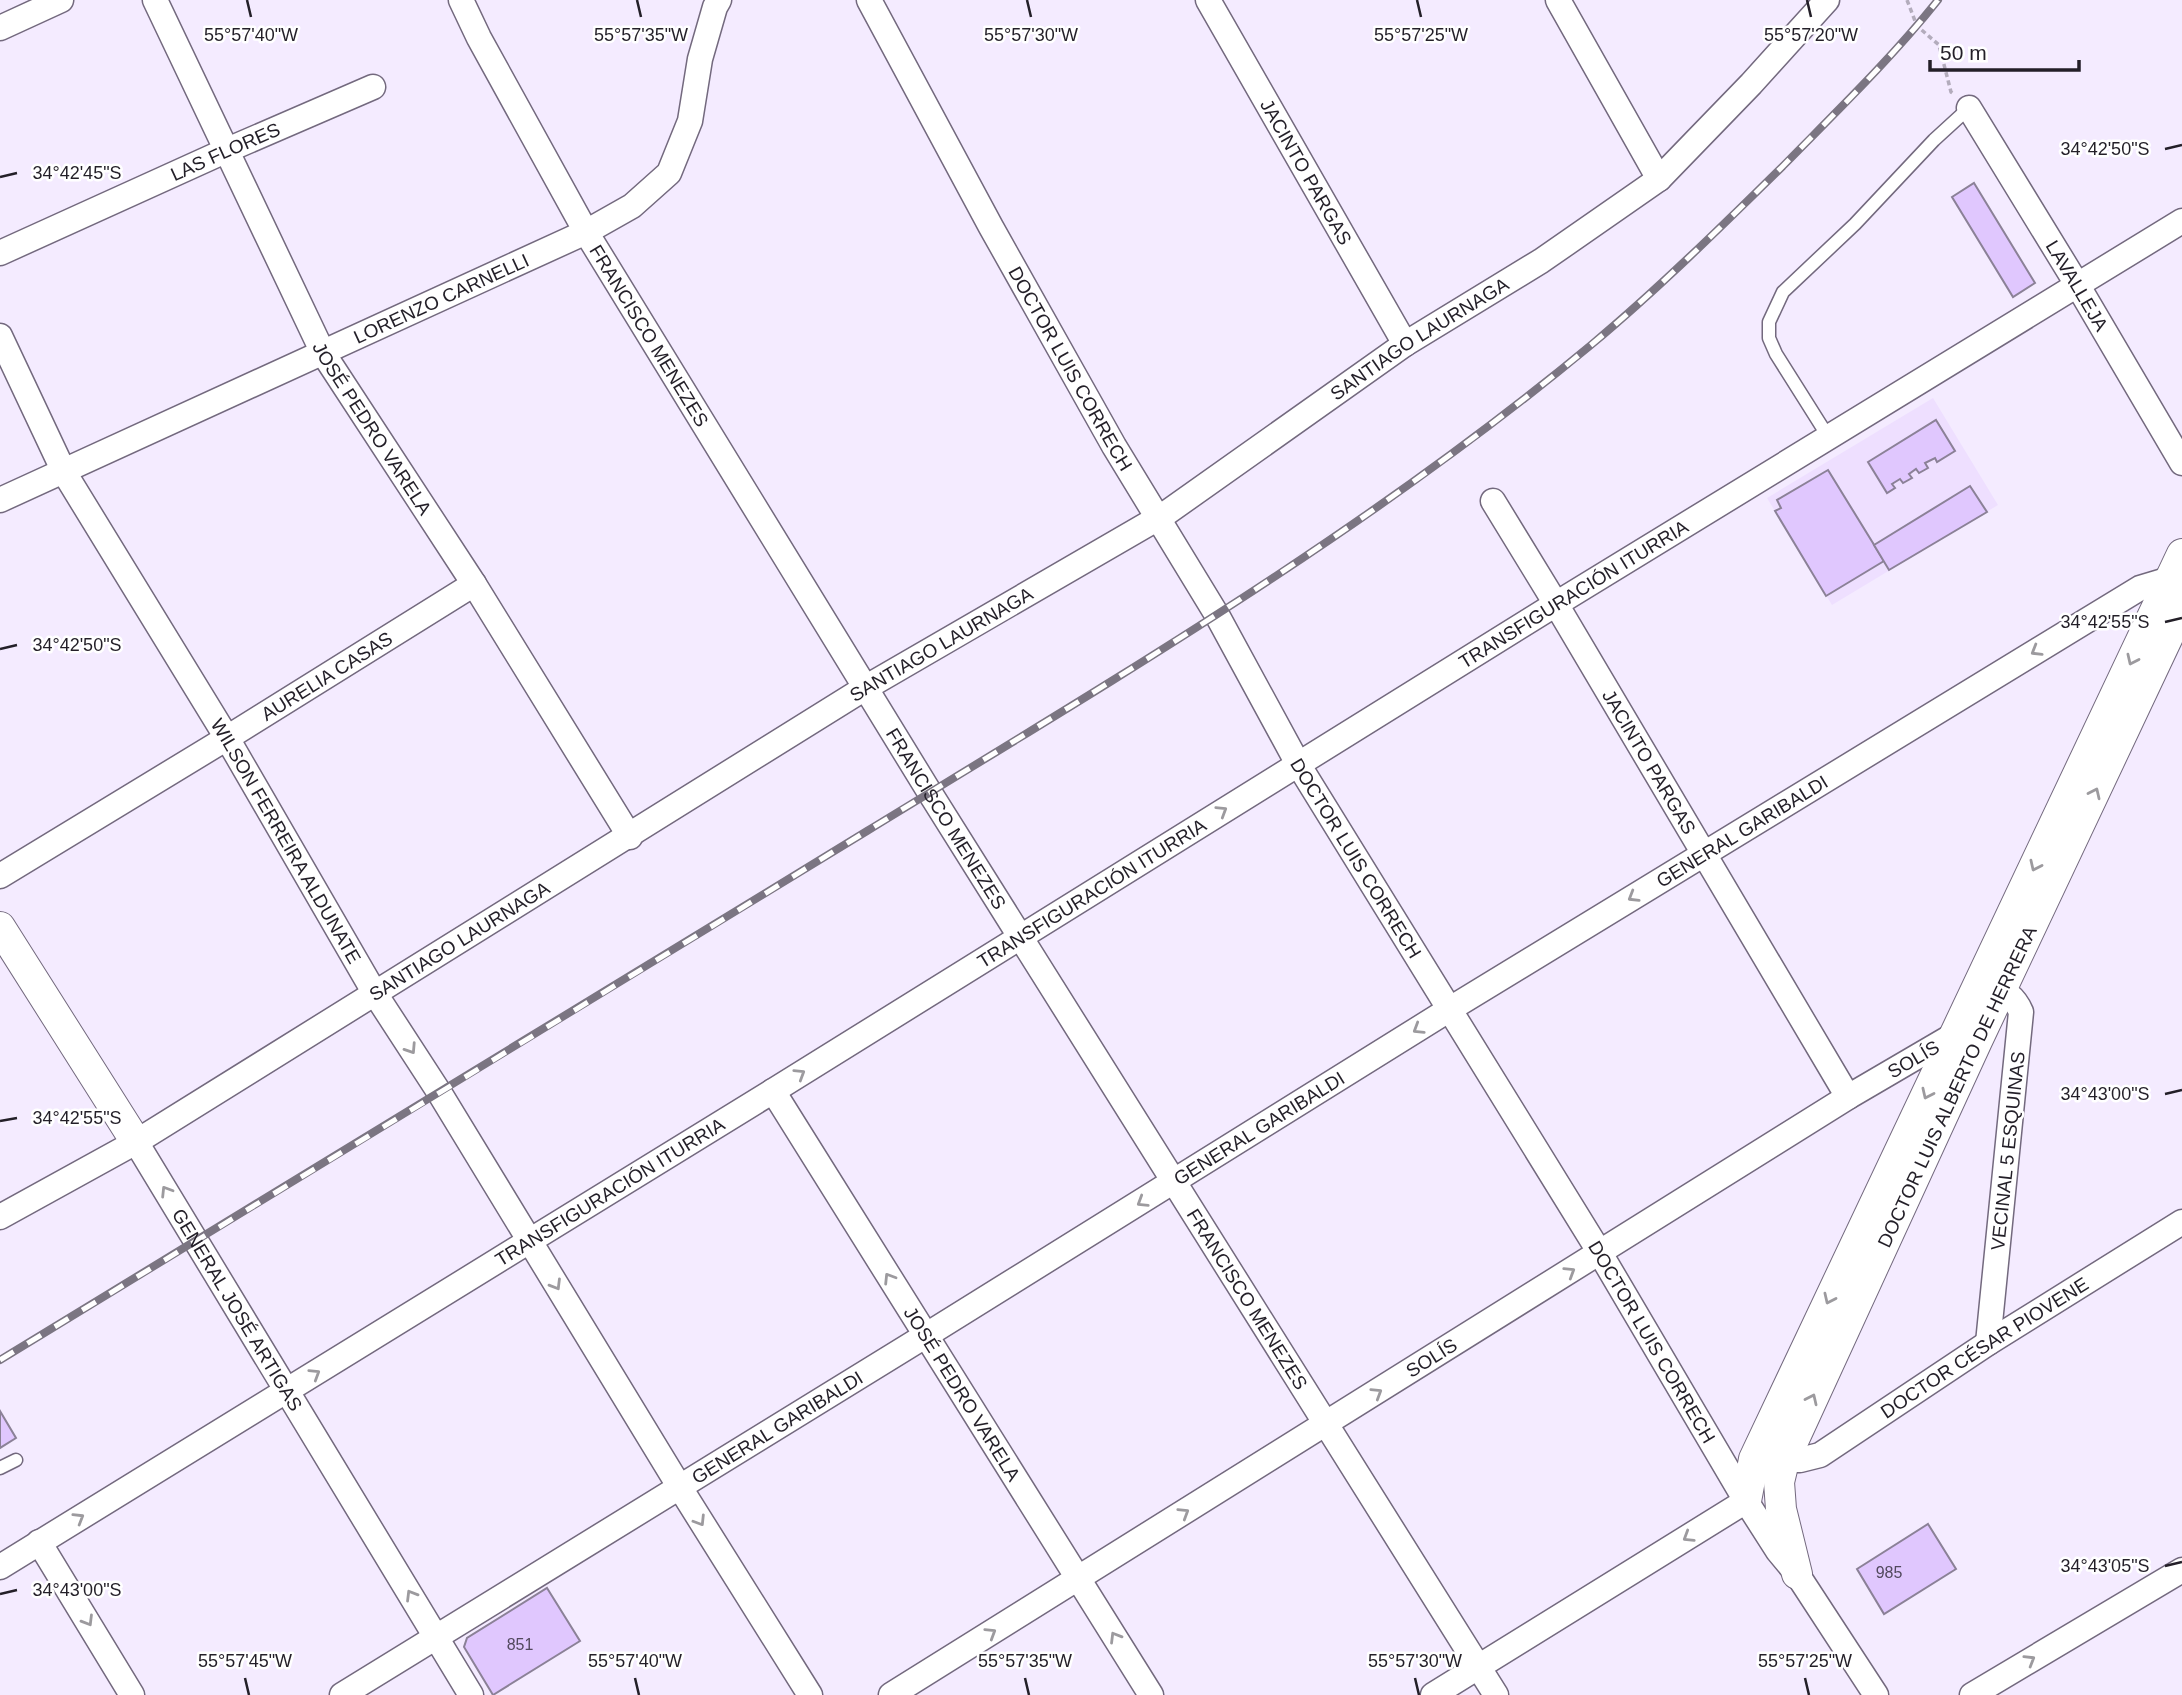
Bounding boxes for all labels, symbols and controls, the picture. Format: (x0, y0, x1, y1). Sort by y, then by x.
text: 55°57'40"W (204, 25, 298, 45)
text: 55°57'35"W (594, 25, 688, 45)
text: 55°57'30"W (984, 25, 1078, 45)
text: 55°57'25"W (1374, 25, 1468, 45)
text: 55°57'20"W (1764, 25, 1858, 45)
scale bar (1930, 28, 2079, 72)
text: 50 m (1940, 41, 1987, 64)
street label: JACINTO PARGAS (1257, 95, 1356, 248)
street label: LAS FLORES (167, 118, 283, 185)
text: 34°42'50"S (2060, 139, 2150, 159)
text: 34°42'45"S (32, 163, 122, 183)
street label: LAVALLEJA (2042, 236, 2113, 335)
street label: FRANCISCO MENEZES (586, 241, 713, 430)
street label: LORENZO CARNELLI (350, 249, 532, 347)
street label: DOCTOR LUIS CORRECH (1005, 263, 1137, 474)
street label: SANTIAGO LAURNAGA (1326, 273, 1512, 404)
street label: JOSÉ PEDRO VARELA (309, 339, 436, 519)
street label: TRANSFIGURACIÓN ITURRIA (1455, 515, 1692, 672)
street label: SANTIAGO LAURNAGA (846, 582, 1037, 705)
text: 34°42'55"S (2060, 612, 2150, 632)
street label: AURELIA CASAS (257, 627, 396, 725)
text: 34°42'50"S (32, 635, 122, 655)
one-way arrow (2031, 643, 2044, 656)
one-way arrow (2126, 653, 2140, 665)
street label: JACINTO PARGAS (1599, 686, 1700, 838)
street label: WILSON FERREIRA ALDUNATE (207, 715, 366, 967)
street label: FRANCISCO MENEZES (882, 724, 1011, 913)
street label: DOCTOR LUIS CORRECH (1286, 754, 1426, 962)
street label: GENERAL GARIBALDI (1652, 771, 1831, 891)
one-way arrow (2087, 788, 2101, 800)
one-way arrow (1215, 807, 1228, 820)
street label: TRANSFIGURACIÓN ITURRIA (973, 814, 1210, 972)
one-way arrow (2029, 859, 2043, 871)
street label: SANTIAGO LAURNAGA (365, 877, 553, 1005)
one-way arrow (1627, 889, 1640, 902)
street label: DOCTOR LUIS ALBERTO DE HERRERA (1873, 922, 2040, 1251)
one-way arrow (1413, 1021, 1426, 1034)
street label: SOLÍS (1884, 1036, 1943, 1082)
one-way arrow (403, 1042, 416, 1055)
street label: VECINAL 5 ESQUINAS (1987, 1050, 2029, 1252)
street label: GENERAL GARIBALDI (1170, 1067, 1348, 1189)
one-way arrow (793, 1070, 806, 1083)
text: 34°43'00"S (2060, 1084, 2150, 1104)
one-way arrow (1921, 1086, 1935, 1099)
text: 34°42'55"S (32, 1108, 122, 1128)
street label: TRANSFIGURACIÓN ITURRIA (491, 1113, 728, 1270)
one-way arrow (161, 1185, 174, 1198)
one-way arrow (1137, 1193, 1150, 1206)
street label: GENERAL JOSÉ ARTIGAS (168, 1205, 307, 1415)
street label: FRANCISCO MENEZES (1183, 1205, 1312, 1393)
street label: DOCTOR LUIS CORRECH (1584, 1237, 1720, 1447)
one-way arrow (1562, 1267, 1575, 1280)
one-way arrow (885, 1273, 898, 1286)
street label: DOCTOR CÉSAR PIOVENE (1877, 1273, 2092, 1422)
one-way arrow (548, 1277, 561, 1290)
one-way arrow (1824, 1292, 1838, 1304)
street label: JOSÉ PEDRO VARELA (900, 1303, 1025, 1485)
street label: SOLÍS (1402, 1334, 1461, 1381)
street label: GENERAL GARIBALDI (688, 1366, 866, 1488)
one-way arrow (307, 1369, 320, 1382)
one-way arrow (1369, 1388, 1382, 1401)
one-way arrow (1804, 1393, 1818, 1406)
one-way arrow (1176, 1508, 1189, 1521)
one-way arrow (71, 1513, 84, 1526)
one-way arrow (692, 1513, 705, 1526)
one-way arrow (1683, 1528, 1696, 1541)
text: 34°43'05"S (2060, 1556, 2150, 1576)
house number: 985 (1876, 1564, 1902, 1581)
text: 34°43'00"S (32, 1580, 122, 1600)
one-way arrow (406, 1589, 419, 1602)
one-way arrow (79, 1614, 92, 1627)
one-way arrow (983, 1628, 996, 1641)
one-way arrow (1111, 1631, 1124, 1644)
house number: 851 (507, 1636, 533, 1653)
text: 55°57'45"W (198, 1651, 292, 1671)
text: 55°57'40"W (588, 1651, 682, 1671)
text: 55°57'35"W (978, 1651, 1072, 1671)
text: 55°57'30"W (1368, 1651, 1462, 1671)
text: 55°57'25"W (1758, 1651, 1852, 1671)
one-way arrow (2023, 1655, 2036, 1668)

